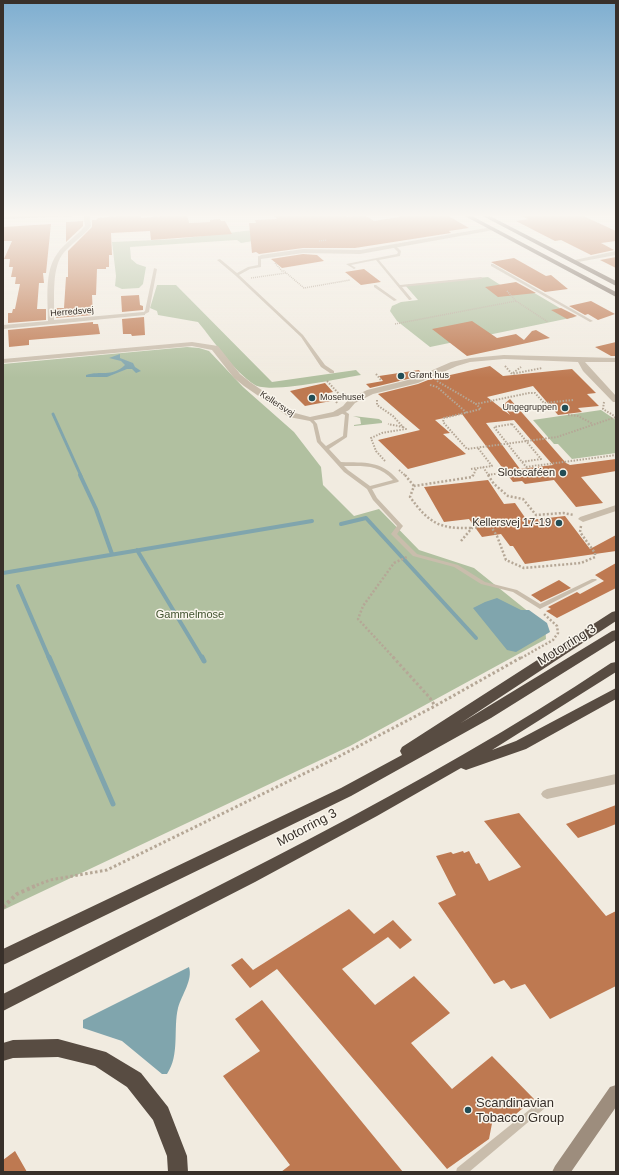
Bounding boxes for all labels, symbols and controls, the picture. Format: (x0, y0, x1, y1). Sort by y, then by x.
street label: Herredsvej (50, 305, 94, 319)
marker: Grønt hus (396, 371, 406, 381)
place label: Grønt hus (409, 371, 449, 381)
street label: Kellersvej (258, 389, 296, 419)
marker: Mosehuset (307, 393, 317, 403)
place label: Mosehuset (320, 393, 364, 403)
place label: Ungegruppen (502, 403, 557, 413)
marker: Ungegruppen (560, 403, 570, 413)
place label: Slotscaféen (498, 466, 555, 480)
marker: Slotscaféen (558, 468, 568, 478)
place label: Kellersvej 17-19 (472, 516, 551, 530)
marker: Kellersvej 17-19 (554, 518, 564, 528)
park label: Gammelmose (156, 608, 224, 622)
street label: Motorring 3 (535, 621, 599, 669)
street label: Motorring 3 (274, 806, 340, 850)
place label: Scandinavian Tobacco Group (476, 1095, 564, 1126)
marker: Scandinavian Tobacco Group (463, 1105, 473, 1115)

